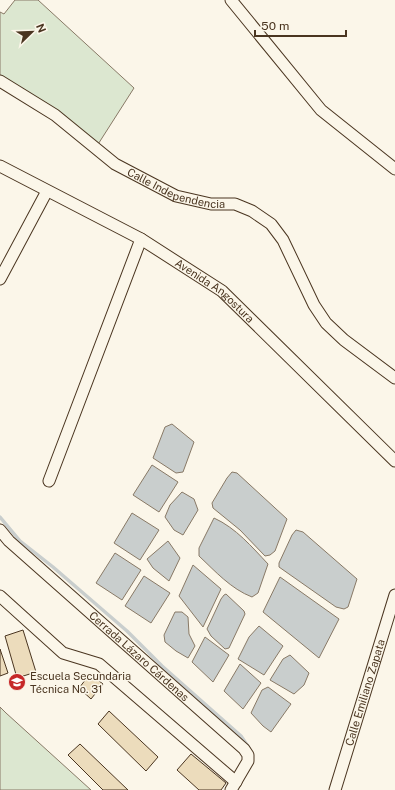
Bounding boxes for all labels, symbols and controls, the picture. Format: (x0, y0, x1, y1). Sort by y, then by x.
north arrow (12, 12, 52, 52)
scale bar (255, 12, 346, 38)
text: 50 m (261, 19, 289, 33)
text: N (34, 22, 48, 34)
street label: Calle Independencia (125, 166, 225, 210)
street label: Avenida Angostura (173, 257, 256, 325)
street label: Cerrada Lázaro Cárdenas (87, 609, 192, 704)
street label: Calle Emiliano Zapata (343, 638, 387, 747)
place label: Escuela Secundaria Técnica No. 31 (30, 670, 131, 695)
school or university icon: Escuela Secundaria Técnica No. 31 (7, 672, 27, 692)

